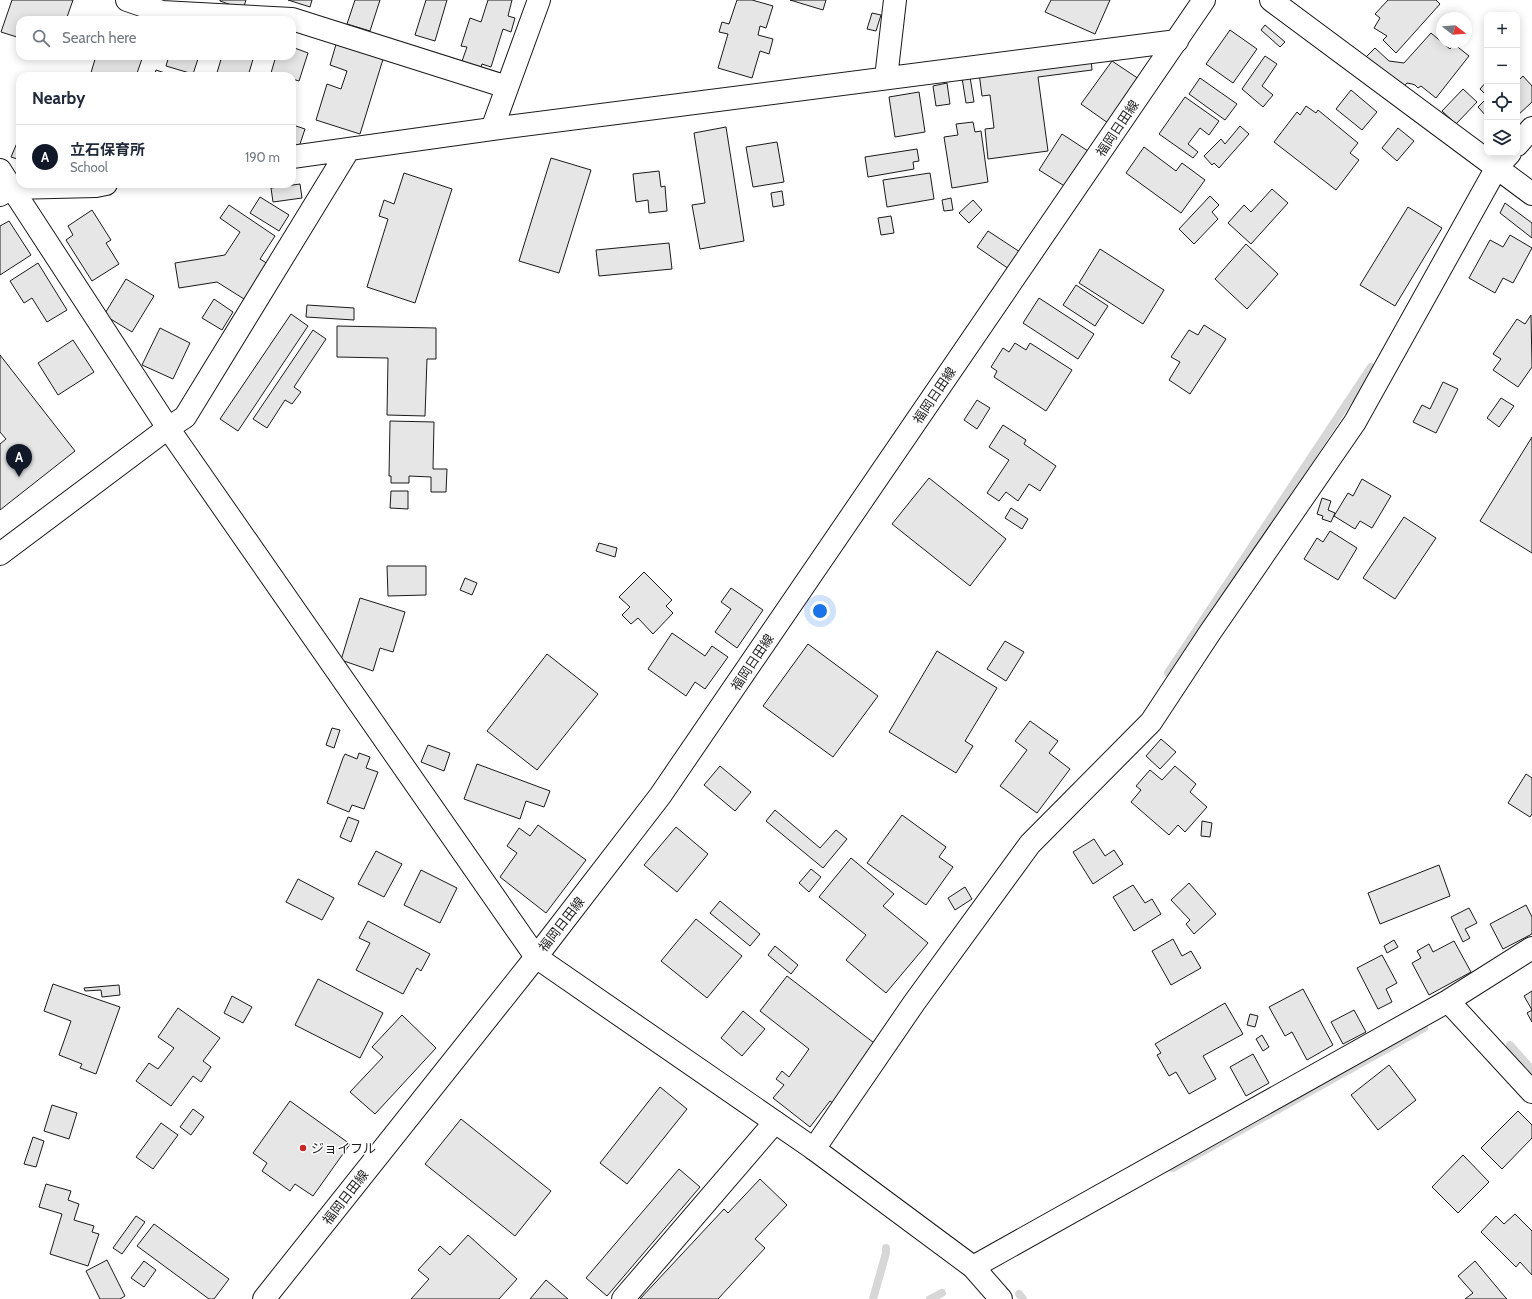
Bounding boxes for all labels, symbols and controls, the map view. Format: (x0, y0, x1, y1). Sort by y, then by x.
north arrow (1436, 12, 1472, 48)
map controls (1484, 12, 1520, 156)
button: + (1484, 12, 1520, 48)
search box (16, 16, 296, 60)
icon: search (30, 27, 52, 49)
text: Search here (62, 29, 137, 47)
button: − (1484, 48, 1520, 84)
button: locate (1484, 84, 1520, 120)
text: Nearby (32, 88, 85, 108)
street label: 福岡日田線 (1092, 97, 1142, 159)
button: layers (1484, 120, 1520, 156)
text: 立石保育所 (70, 141, 145, 159)
text: A (41, 149, 49, 165)
text: 190 m (245, 149, 280, 165)
text: School (70, 159, 108, 175)
street label: 福岡日田線 (909, 364, 959, 426)
pin: A (6, 444, 32, 477)
your location (810, 601, 830, 621)
street label: 福岡日田線 (727, 631, 777, 693)
street label: 福岡日田線 (535, 893, 587, 955)
place label: ジョイフル (311, 1140, 376, 1156)
marker: ジョイフル (298, 1143, 308, 1153)
street label: 福岡日田線 (319, 1166, 371, 1228)

